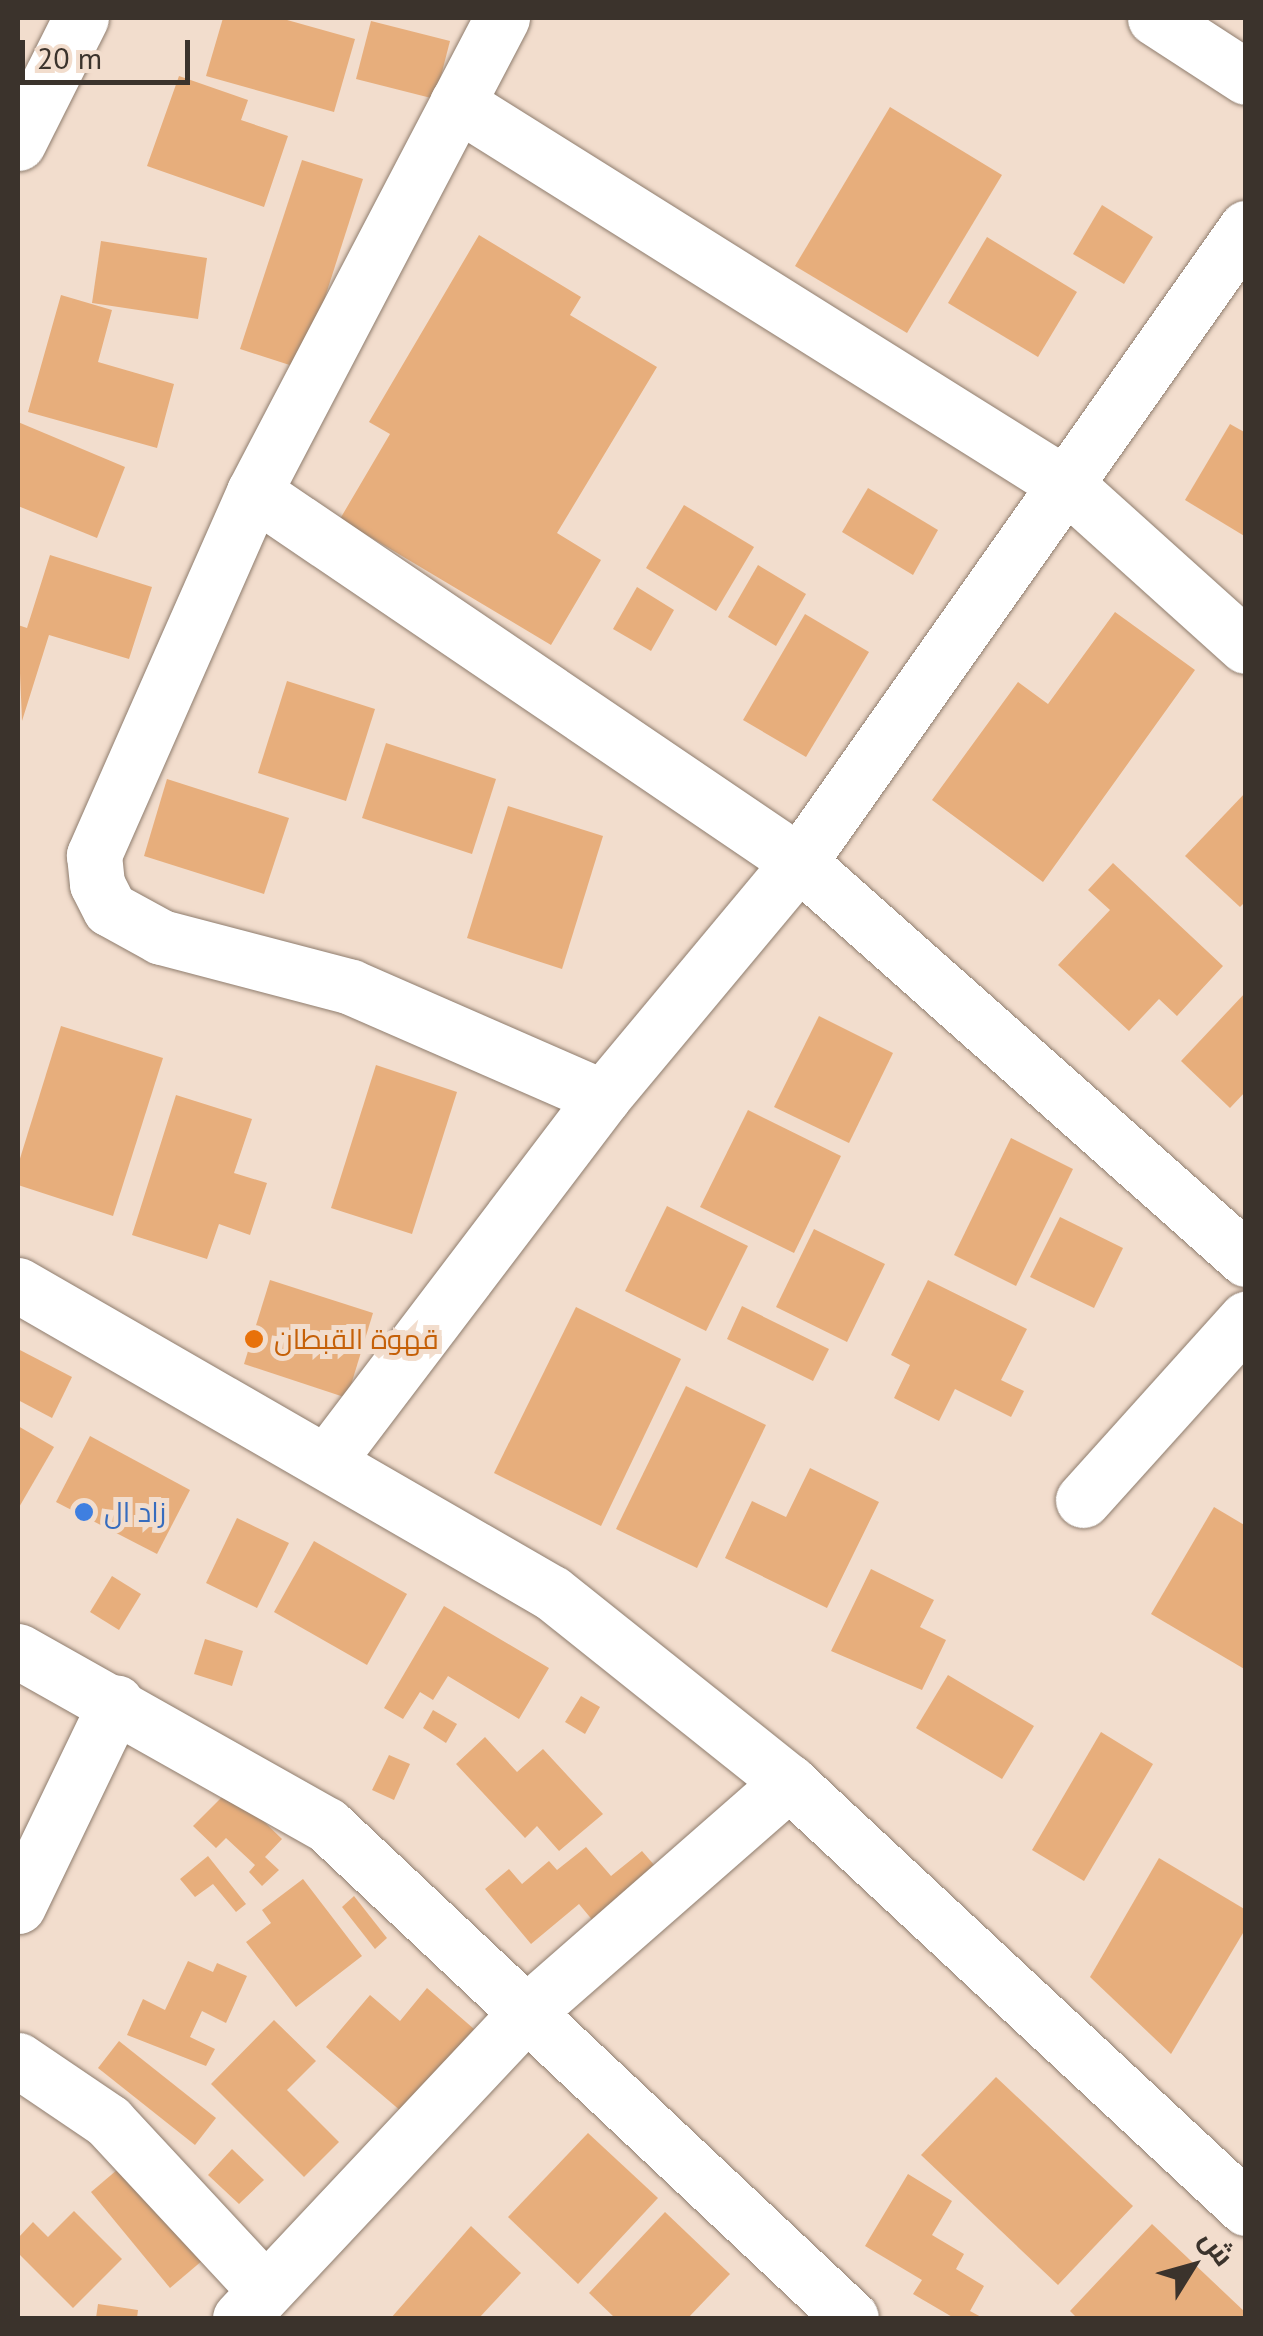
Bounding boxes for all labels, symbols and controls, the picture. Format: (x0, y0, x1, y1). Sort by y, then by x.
scale bar (25, 20, 195, 82)
text: 20 m (37, 38, 102, 77)
place label: قهوة القبطان (274, 1322, 439, 1356)
marker: قهوة القبطان (243, 1328, 265, 1350)
place label: زاد ال (104, 1495, 166, 1529)
marker: زاد ال (73, 1501, 95, 1523)
north arrow (1143, 2216, 1243, 2316)
text: ش (1192, 2222, 1243, 2273)

